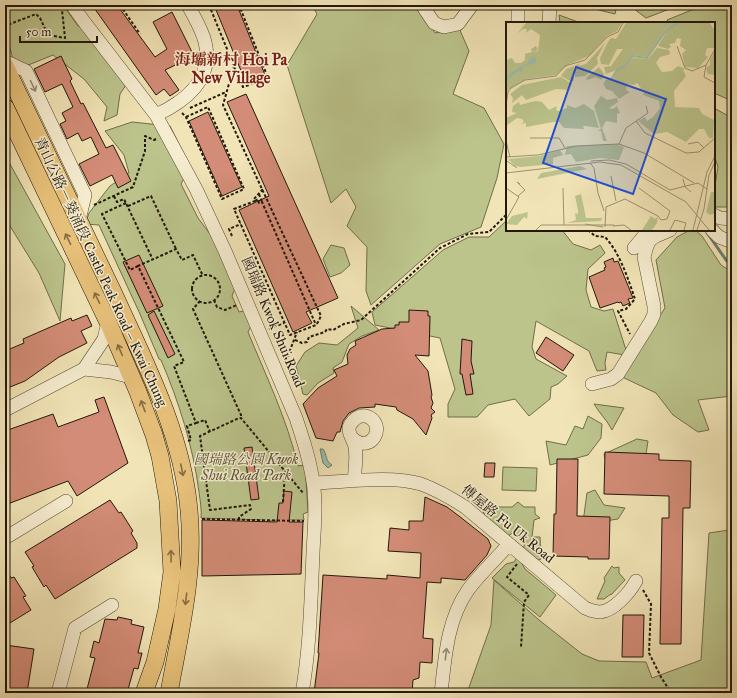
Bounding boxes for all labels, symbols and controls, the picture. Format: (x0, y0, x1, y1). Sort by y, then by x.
scale bar (20, 18, 97, 44)
inset map (506, 22, 715, 231)
text: 50 m (26, 25, 51, 39)
district label: 海壩新村 Hoi Pa New Village (175, 50, 289, 88)
one-way arrow (30, 79, 37, 91)
street label: 青山公路－葵涌段 Castle Peak Road – Kwai Chung (31, 135, 171, 410)
one-way arrow (64, 233, 71, 245)
street label: 國瑞路 Kwok Shui Road (238, 254, 308, 390)
one-way arrow (93, 293, 100, 305)
one-way arrow (115, 344, 123, 356)
one-way arrow (139, 400, 147, 412)
park label: 國瑞路公園 Kwok Shui Road Park (194, 451, 299, 484)
one-way arrow (178, 463, 186, 476)
street label: 傅屋路 Fu Uk Road (458, 481, 558, 567)
one-way arrow (167, 550, 175, 563)
one-way arrow (182, 592, 190, 605)
one-way arrow (442, 648, 450, 661)

